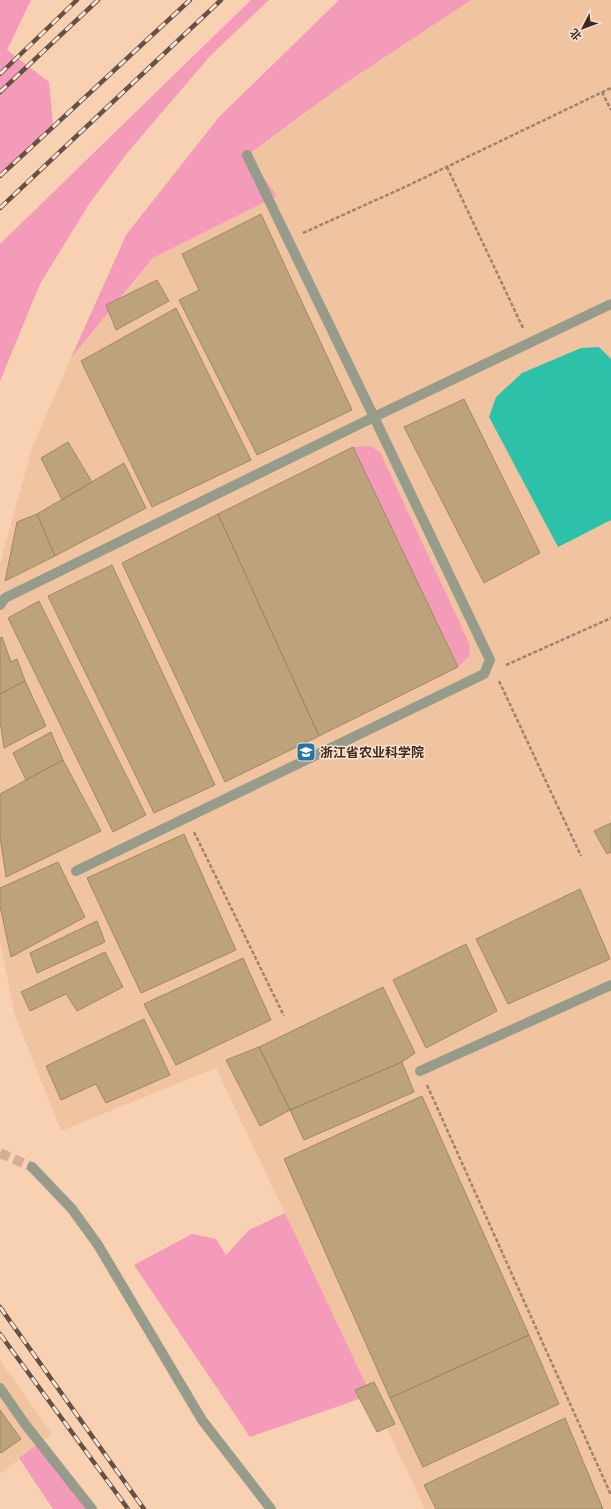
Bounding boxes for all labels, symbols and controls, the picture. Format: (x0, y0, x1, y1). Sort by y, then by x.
north arrow (563, 8, 603, 48)
text: 北 (567, 27, 584, 43)
school or university icon: 浙江省农业科学院 (295, 741, 317, 763)
place label: 浙江省农业科学院 (320, 745, 424, 760)

